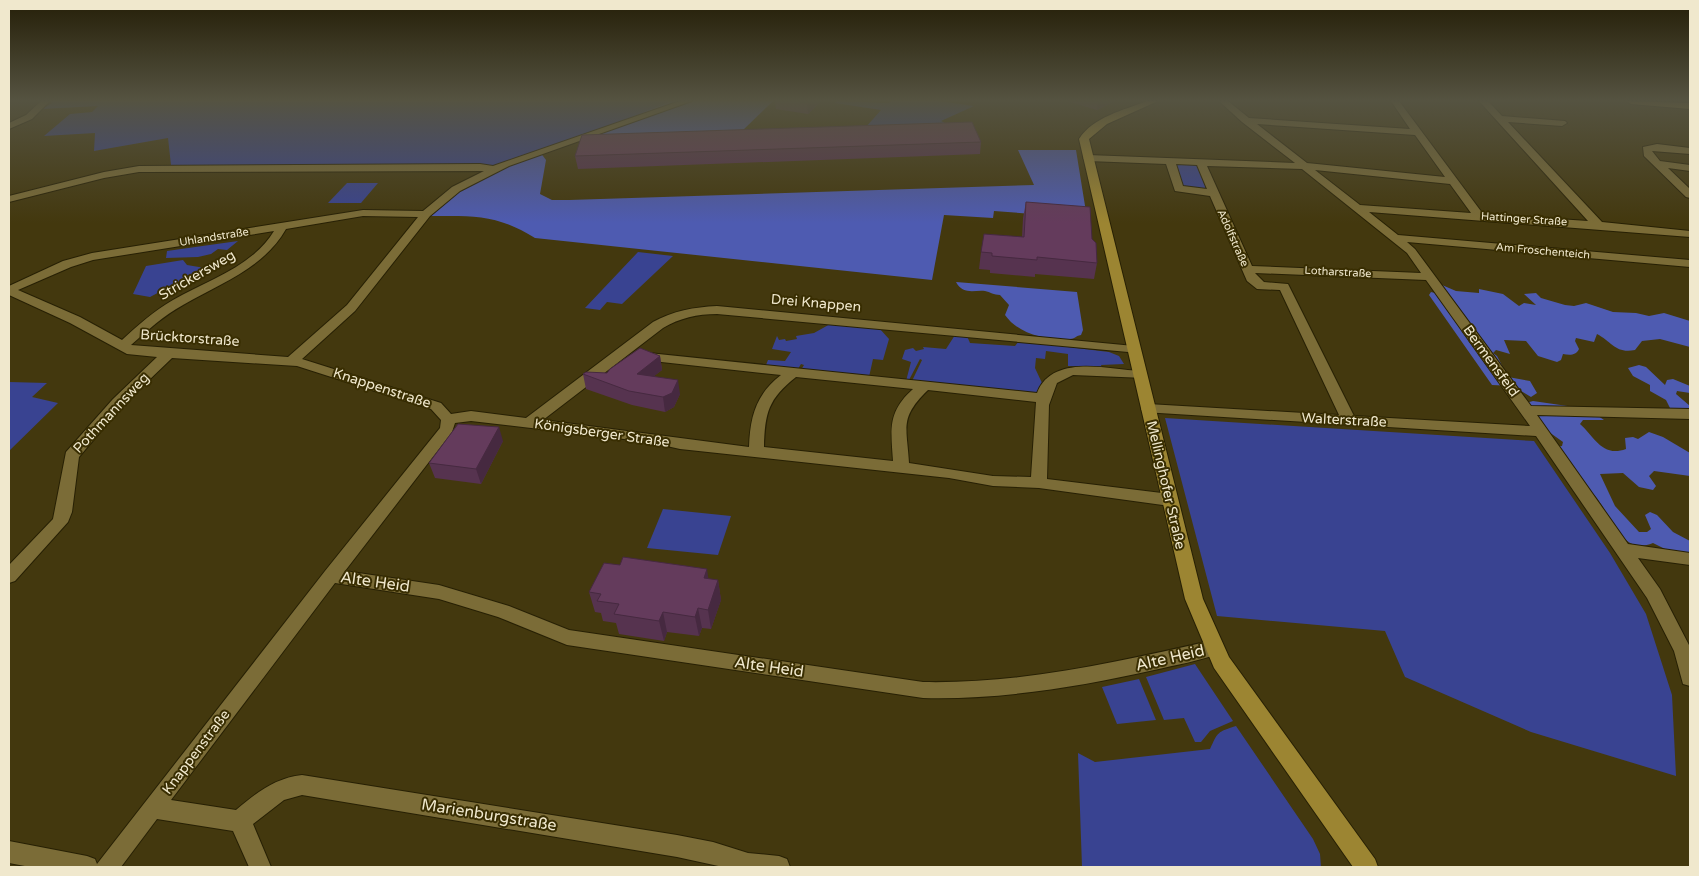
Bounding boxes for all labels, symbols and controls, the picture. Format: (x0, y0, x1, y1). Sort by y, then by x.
street label: Adolfstraße (1215, 207, 1251, 269)
street label: Hattinger Straße (1480, 209, 1568, 229)
street label: Uhlandstraße (178, 225, 250, 249)
street label: Am Froschenteich (1495, 240, 1591, 262)
street label: Strickersweg (156, 246, 238, 304)
street label: Lotharstraße (1304, 264, 1372, 280)
street label: Drei Knappen (770, 291, 862, 315)
street label: Bermensfeld (1459, 322, 1523, 400)
street label: Brücktorstraße (140, 326, 240, 350)
street label: Knappenstraße (331, 364, 433, 412)
street label: Pothmannsweg (69, 369, 153, 457)
street label: Walterstraße (1301, 409, 1387, 431)
street label: Königsberger Straße (533, 415, 671, 451)
street label: Mellinghofer Straße (1143, 419, 1189, 551)
street label: Alte Heid (339, 567, 411, 597)
street label: Alte Heid (1134, 640, 1206, 676)
street label: Alte Heid (733, 652, 805, 682)
street label: Knappenstraße (159, 706, 233, 798)
street label: Marienburgstraße (420, 794, 558, 836)

